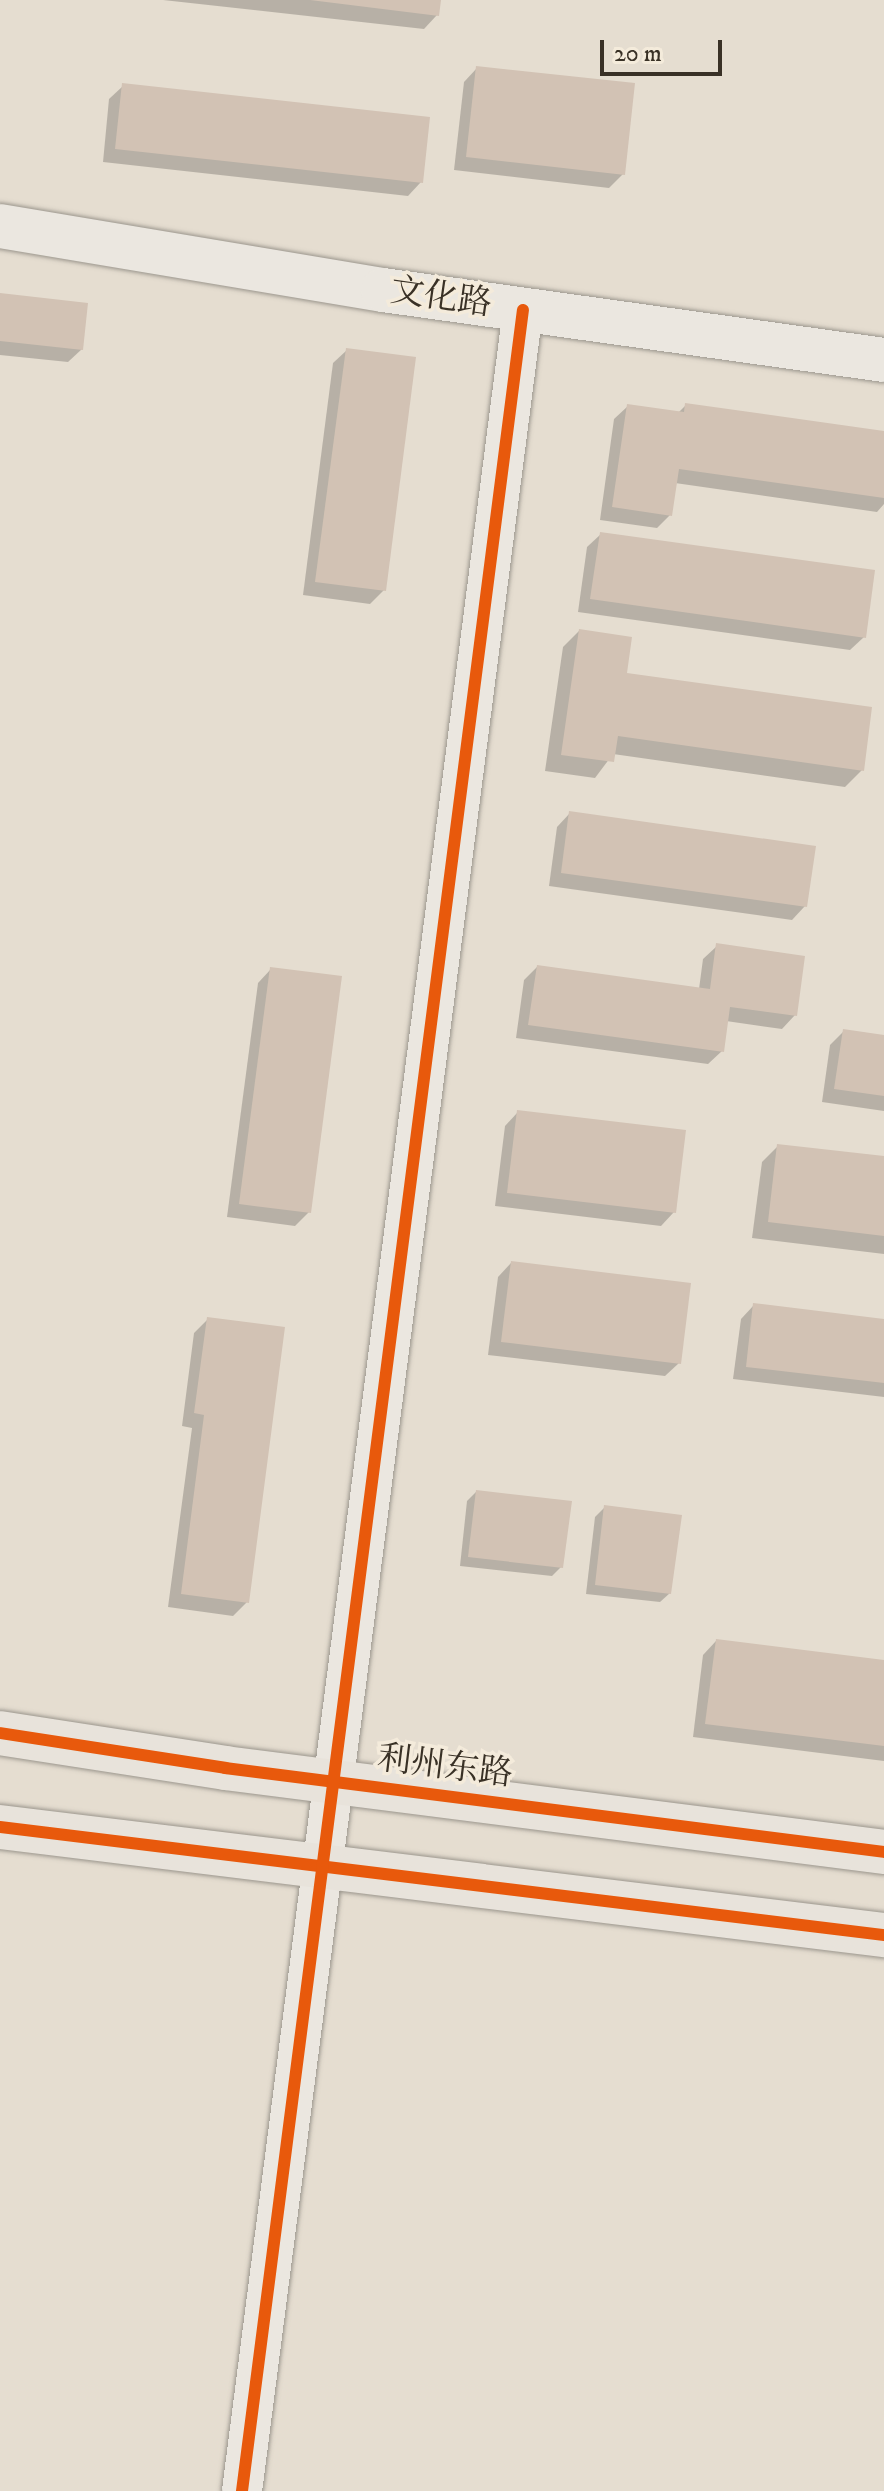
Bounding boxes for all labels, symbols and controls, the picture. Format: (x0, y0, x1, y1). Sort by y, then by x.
scale bar (604, 24, 726, 74)
text: 20 m (614, 39, 662, 69)
street label: 文化路 (388, 271, 494, 325)
street label: 利州东路 (375, 1738, 515, 1796)

